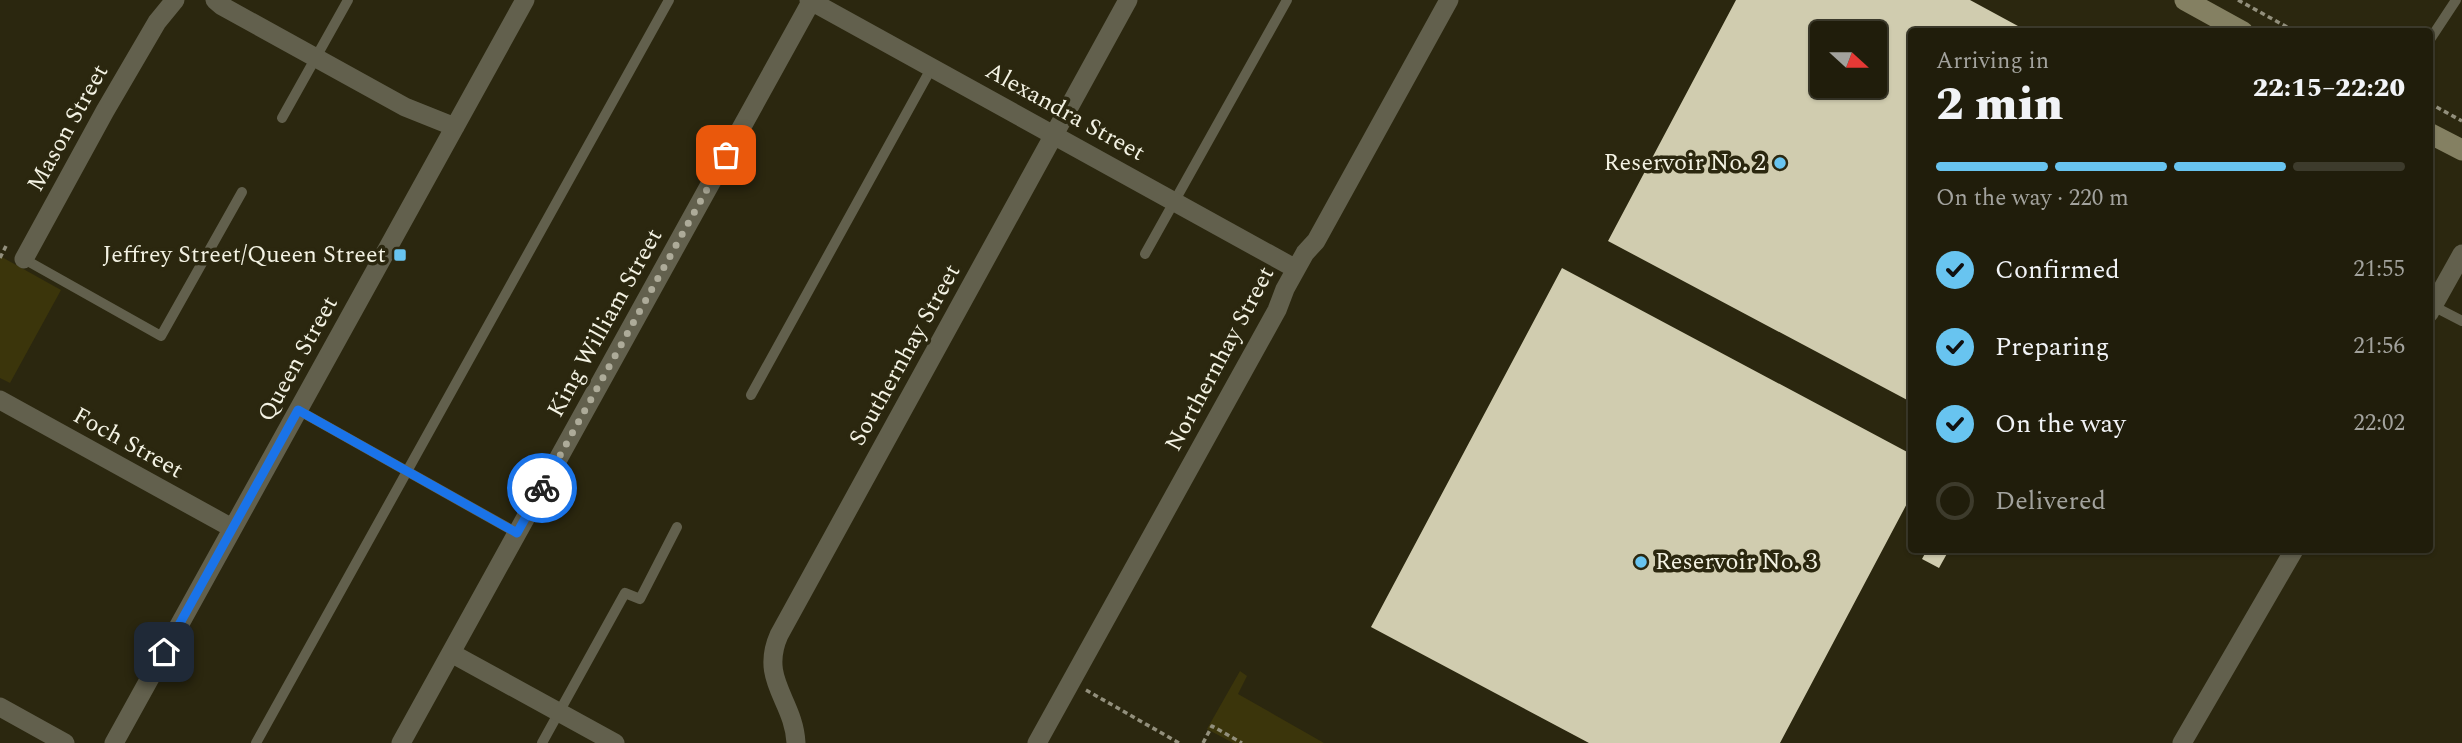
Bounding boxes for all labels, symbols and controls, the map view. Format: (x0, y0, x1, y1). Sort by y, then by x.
north arrow (1810, 21, 1886, 98)
map controls (1810, 21, 1887, 98)
text: Arriving in (1936, 44, 2049, 79)
street label: Alexandra Street (979, 53, 1151, 171)
street label: Mason Street (18, 58, 118, 198)
text: 22:15–22:20 (2253, 68, 2405, 108)
text: 2 min (1936, 70, 2063, 140)
pin (696, 125, 756, 185)
icon: bag (707, 136, 745, 174)
place label: Reservoir No. 2 (1604, 145, 1766, 181)
marker: Reservoir No. 2 (1772, 155, 1788, 171)
text: On the way · 220 m (1936, 181, 2129, 216)
street label: King William Street (538, 222, 672, 424)
place label: Jeffrey Street/Queen Street (102, 237, 386, 273)
marker: Jeffrey Street/Queen Street (392, 247, 408, 263)
text: Confirmed (1995, 250, 2120, 290)
icon: check (1936, 251, 1974, 289)
text: 21:55 (2353, 252, 2405, 287)
street label: Southernhay Street (840, 257, 970, 453)
street label: Northernhay Street (1156, 260, 1284, 458)
street label: Queen Street (249, 289, 347, 429)
text: Preparing (1995, 327, 2109, 367)
icon: check (1936, 328, 1974, 366)
text: 21:56 (2353, 329, 2405, 364)
street label: Foch Street (66, 398, 190, 488)
text: On the way (1995, 404, 2126, 444)
icon: check (1936, 405, 1974, 443)
text: 22:02 (2353, 406, 2405, 441)
courier (507, 453, 577, 523)
icon: bike (523, 469, 561, 507)
text: Delivered (1995, 481, 2106, 521)
place label: Reservoir No. 3 (1655, 544, 1817, 580)
marker: Reservoir No. 3 (1633, 554, 1649, 570)
pin (134, 622, 194, 682)
icon: home (145, 633, 183, 671)

